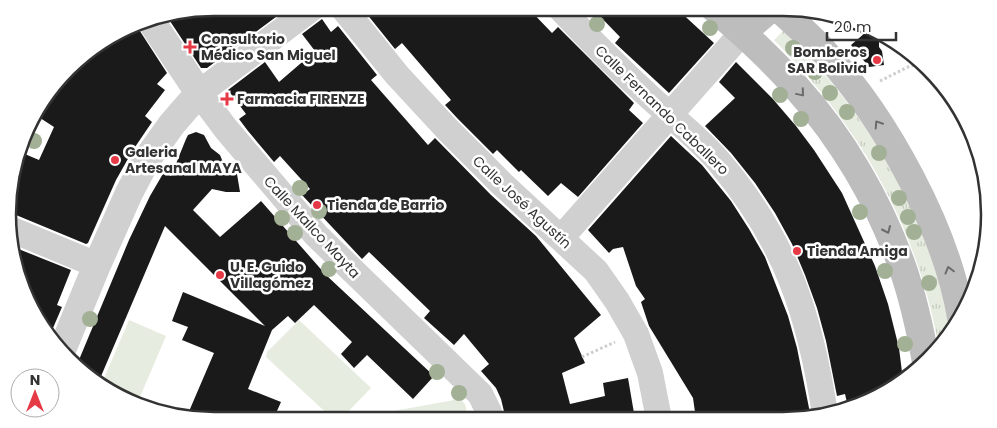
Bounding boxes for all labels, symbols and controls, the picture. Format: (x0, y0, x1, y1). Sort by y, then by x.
scale bar (827, 10, 896, 42)
text: 20 m (834, 16, 872, 37)
place label: Consultorio Médico San Miguel (201, 29, 336, 65)
marker: Consultorio Médico San Miguel (183, 40, 197, 54)
street label: Calle Fernando Caballero (591, 41, 733, 179)
place label: Bomberos SAR Bolivia (787, 42, 867, 78)
marker: Bomberos SAR Bolivia (871, 54, 883, 66)
one-way arrow (795, 87, 804, 96)
place label: Farmacia FIRENZE (237, 89, 365, 109)
marker: Farmacia FIRENZE (221, 93, 233, 105)
one-way arrow (875, 120, 884, 130)
place label: Galeria Artesanal MAYA (125, 142, 243, 178)
street label: Calle José Agustín (468, 151, 576, 253)
marker: Galeria Artesanal MAYA (109, 154, 121, 166)
street label: Calle Mallco Mayta (259, 171, 365, 283)
place label: Tienda de Barrio (327, 195, 444, 215)
marker: Tienda de Barrio (311, 199, 323, 211)
one-way arrow (880, 225, 891, 234)
place label: Tienda Amiga (807, 241, 908, 261)
marker: Tienda Amiga (791, 245, 803, 257)
place label: U. E. Guido Villagómez (230, 257, 311, 293)
one-way arrow (944, 266, 954, 274)
marker: U. E. Guido Villagómez (214, 269, 226, 281)
north arrow (10, 368, 60, 418)
text: N (30, 370, 40, 390)

